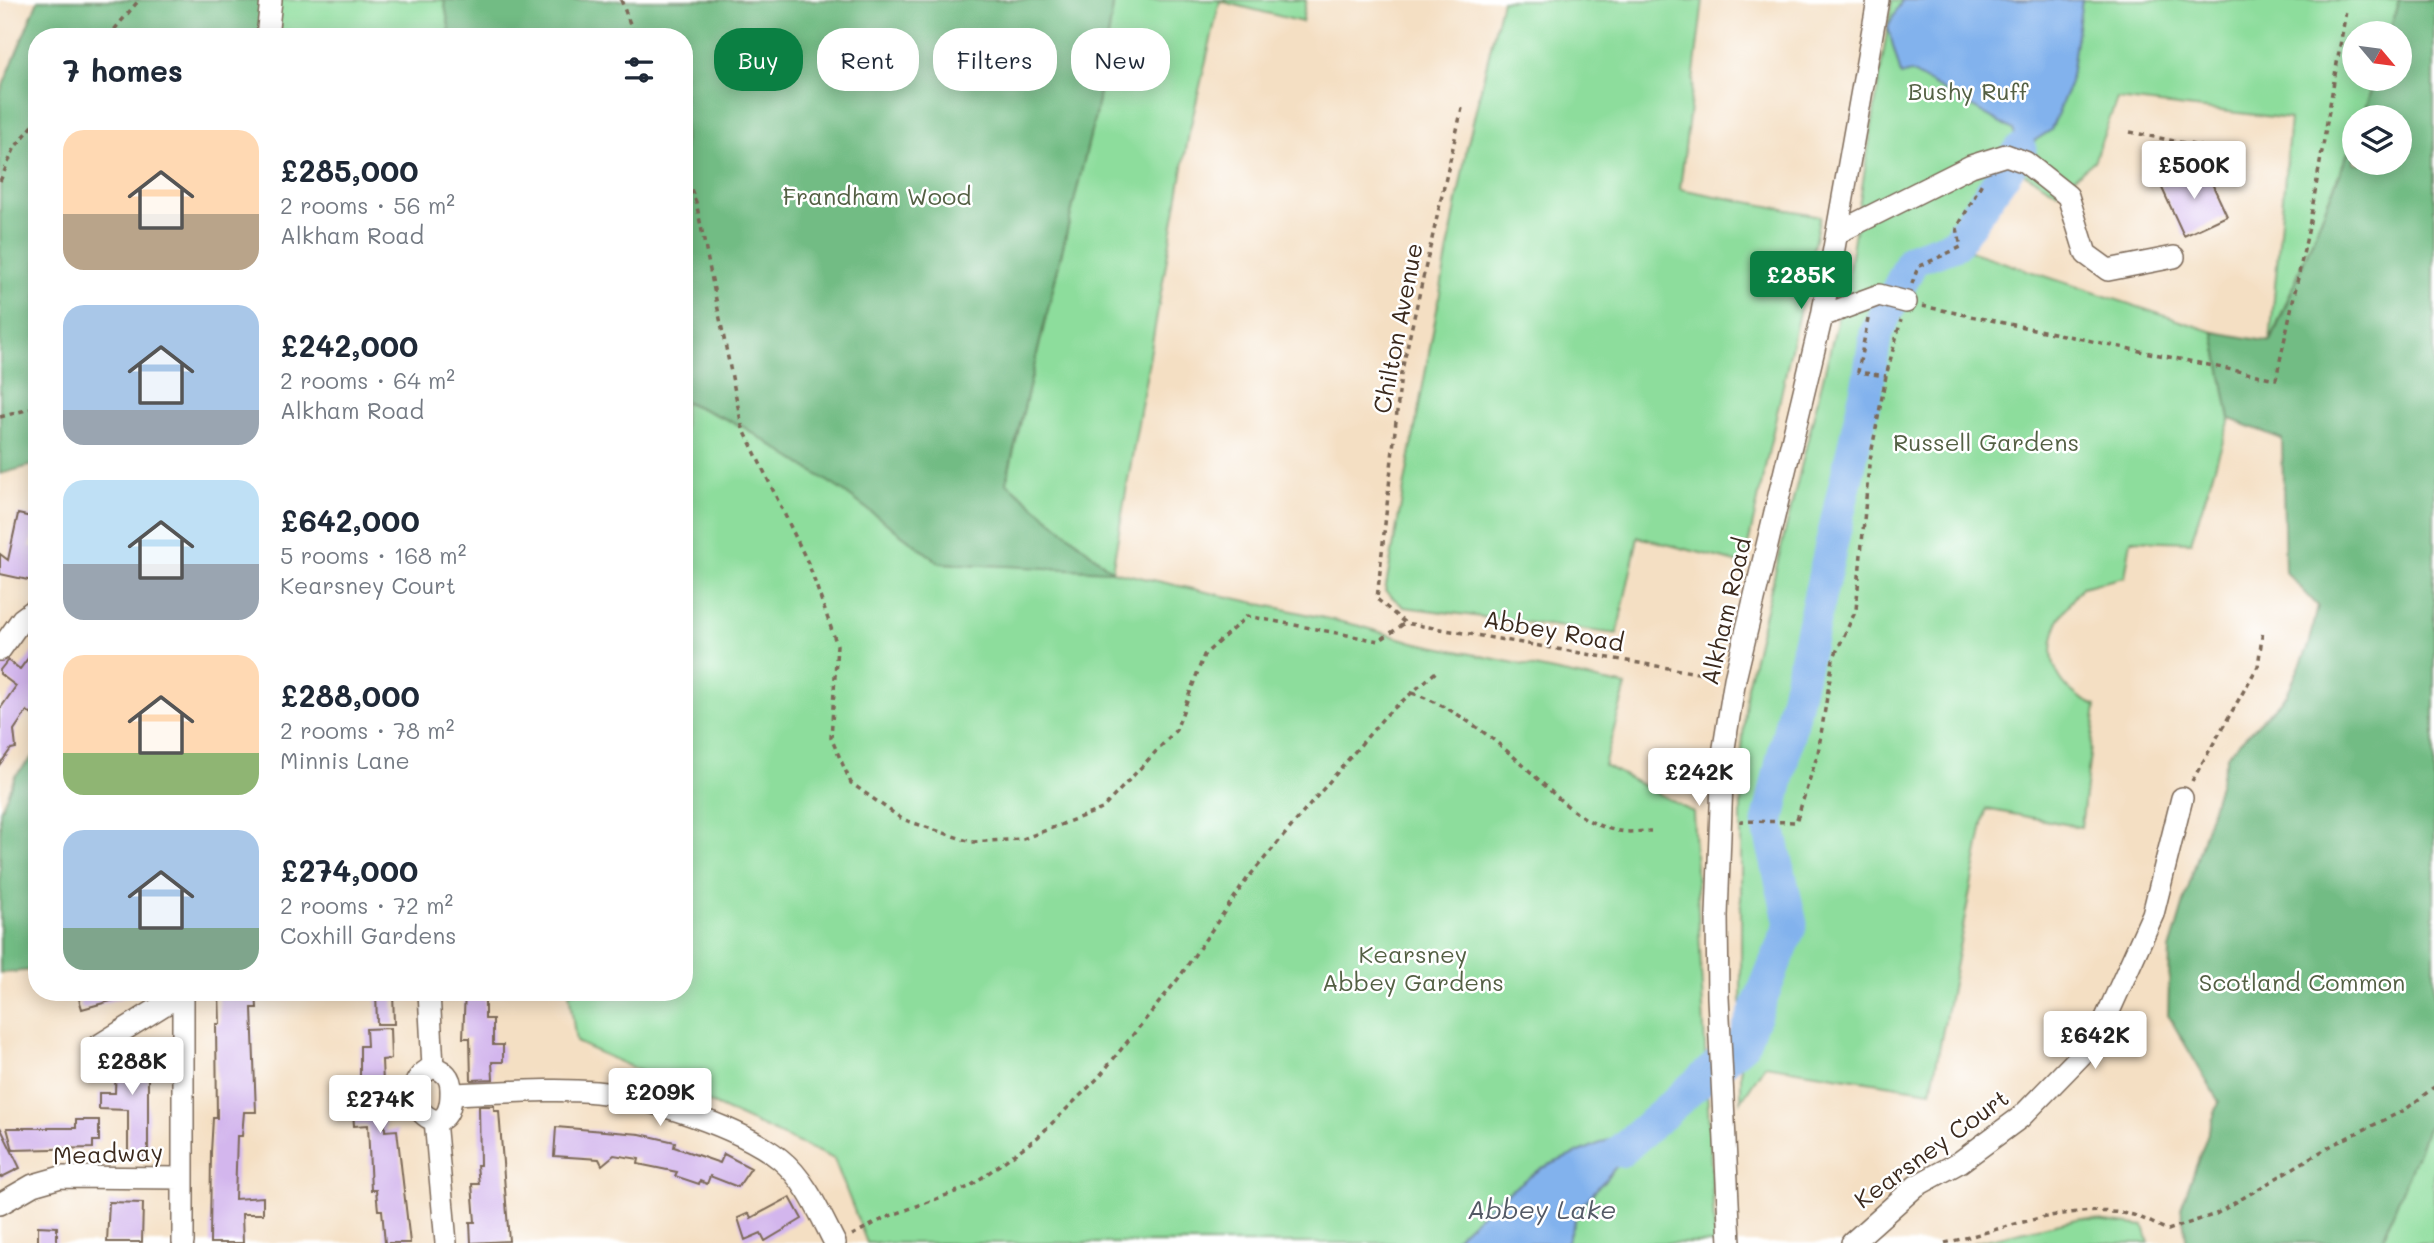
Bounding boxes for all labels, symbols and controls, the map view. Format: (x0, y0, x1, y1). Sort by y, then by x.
north arrow (2342, 21, 2412, 91)
map controls (2342, 21, 2412, 175)
chip: Buy (714, 28, 803, 91)
chip: Rent (817, 28, 919, 91)
chip: Filters (933, 28, 1057, 91)
chip: New (1071, 28, 1170, 91)
text: 7 homes (63, 50, 183, 90)
icon: filters (620, 51, 658, 89)
park label: Bushy Ruff (1908, 75, 2029, 106)
button: layers (2342, 105, 2412, 175)
pin: £500K (2145, 142, 2243, 201)
text: £500K (2158, 149, 2230, 179)
text: £285,000 (280, 150, 419, 190)
icon: home (119, 158, 203, 242)
park label: Frandham Wood (783, 180, 971, 211)
text: 2 rooms · 56 m² (280, 190, 455, 220)
text: Alkham Road (280, 220, 424, 250)
street label: Chilton Avenue (1365, 240, 1429, 416)
pin: £285K (1752, 252, 1850, 311)
text: £285K (1766, 259, 1836, 289)
text: £242,000 (280, 325, 418, 365)
icon: home (119, 333, 203, 417)
text: 2 rooms · 64 m² (280, 365, 455, 395)
text: Alkham Road (280, 395, 424, 425)
park label: Russell Gardens (1893, 426, 2079, 457)
text: £642,000 (280, 500, 420, 540)
icon: home (119, 508, 203, 592)
street label: Alkham Road (1693, 534, 1757, 688)
text: 5 rooms · 168 m² (280, 540, 466, 570)
text: Kearsney Court (280, 570, 456, 600)
street label: Abbey Road (1481, 602, 1627, 658)
text: £288,000 (280, 675, 420, 715)
icon: home (119, 683, 203, 767)
text: 2 rooms · 78 m² (280, 715, 454, 745)
text: Minnis Lane (280, 745, 410, 775)
pin: £242K (1650, 748, 1748, 808)
text: £242K (1664, 756, 1734, 786)
text: £274,000 (280, 850, 418, 890)
icon: home (119, 858, 203, 942)
text: 2 rooms · 72 m² (280, 890, 453, 920)
text: Coxhill Gardens (280, 920, 456, 950)
park label: Kearsney Abbey Gardens (1322, 938, 1504, 997)
park label: Scotland Common (2199, 966, 2405, 997)
pin: £642K (2046, 1012, 2144, 1071)
text: £642K (2060, 1019, 2130, 1049)
pin: £288K (83, 1038, 181, 1097)
text: £288K (97, 1045, 167, 1075)
pin: £209K (611, 1068, 709, 1128)
pin: £274K (331, 1076, 429, 1135)
text: £209K (625, 1076, 695, 1106)
street label: Kearsney Court (1848, 1082, 2014, 1214)
text: £274K (345, 1083, 415, 1113)
street label: Meadway (52, 1136, 164, 1170)
water label: Abbey Lake (1468, 1192, 1616, 1226)

